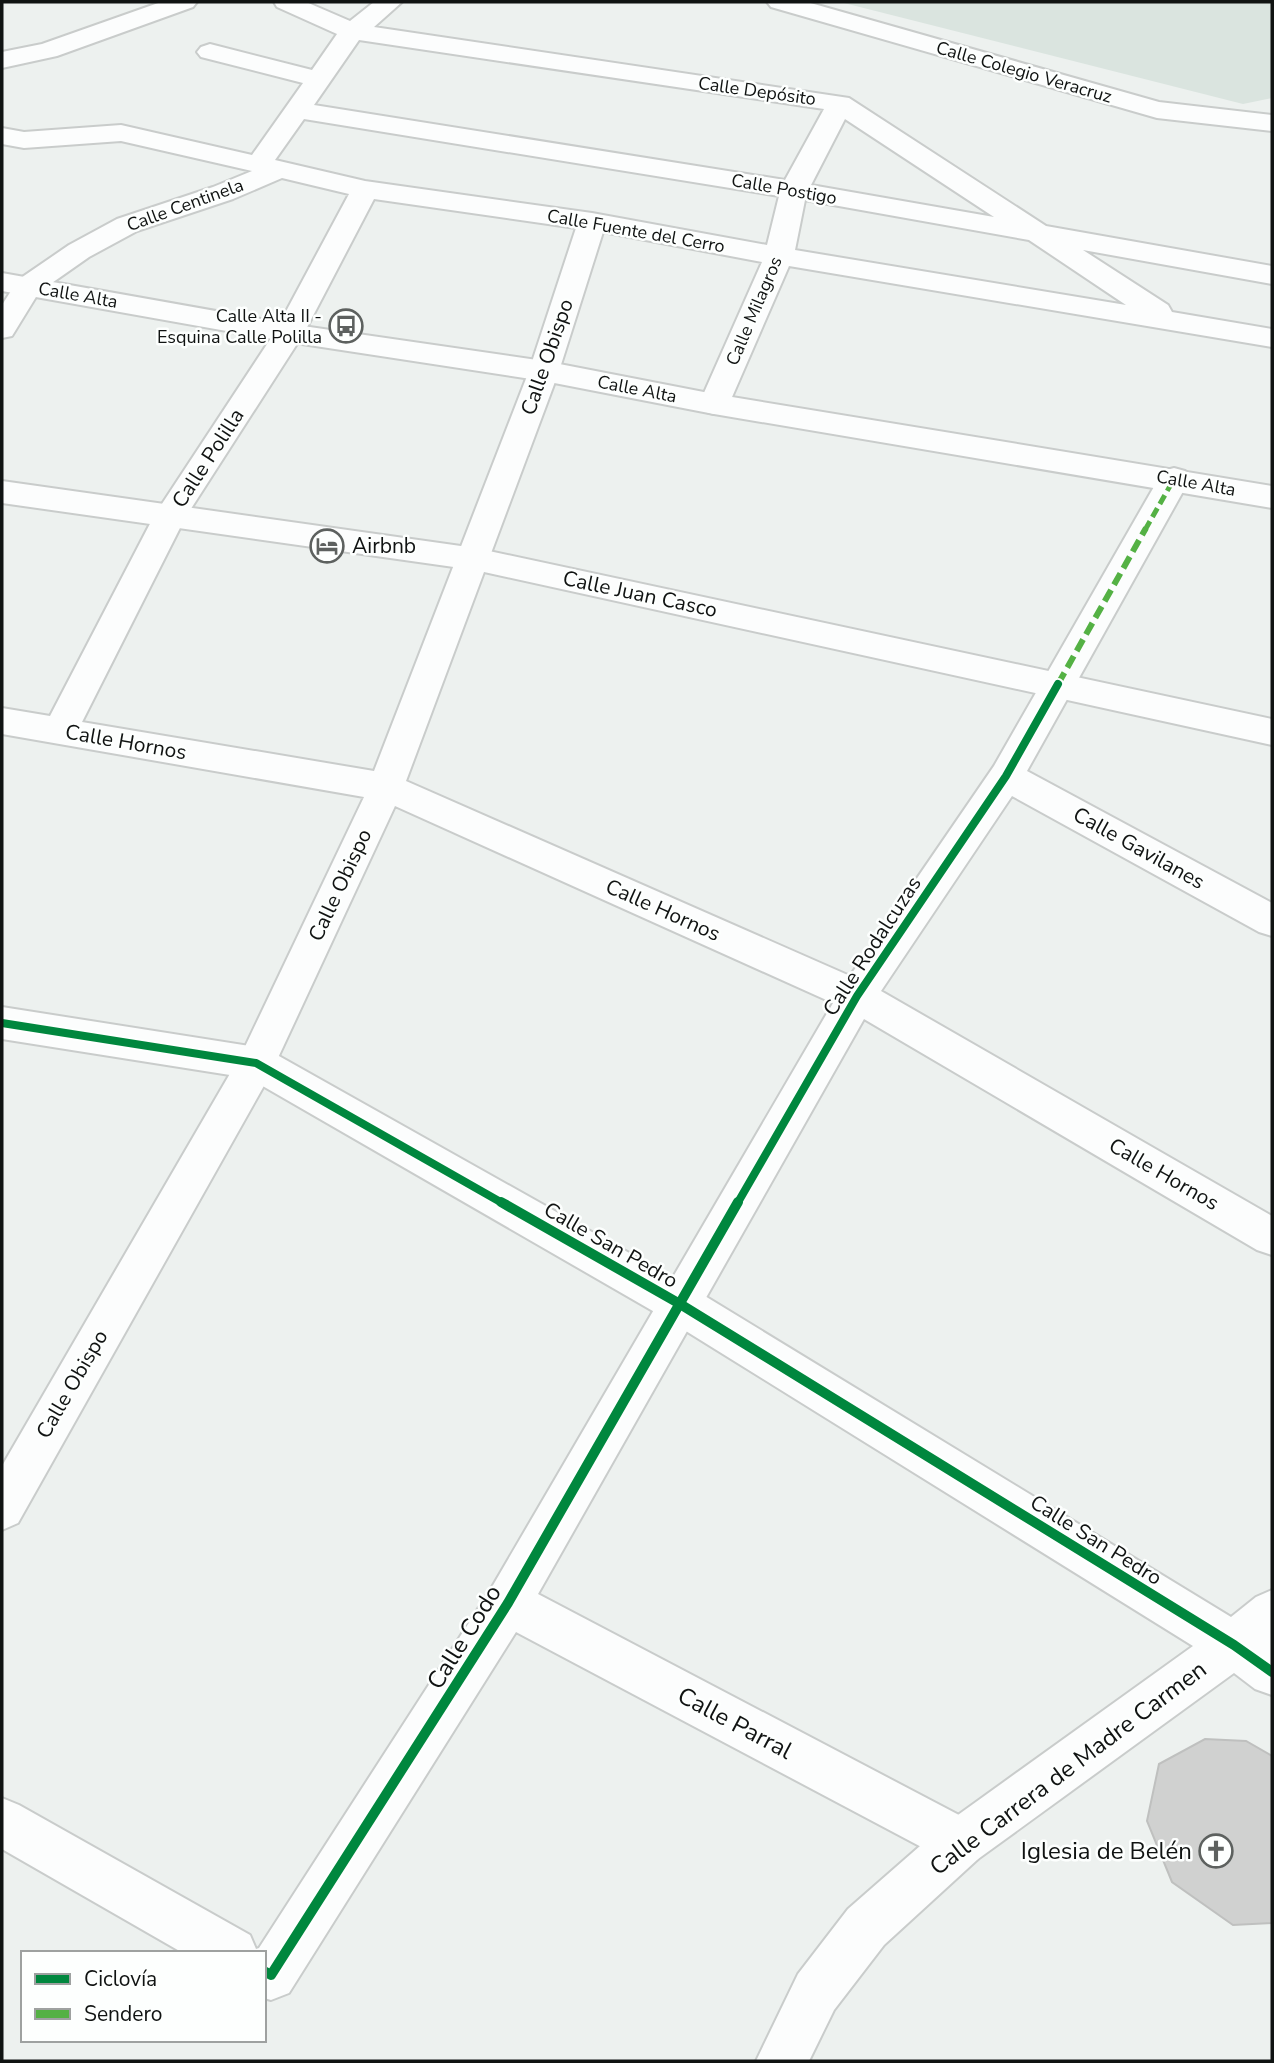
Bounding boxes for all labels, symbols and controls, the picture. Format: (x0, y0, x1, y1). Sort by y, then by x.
street label: Calle Colegio Veracruz (933, 35, 1115, 109)
street label: Calle Depósito (697, 71, 817, 111)
street label: Calle Postigo (729, 168, 839, 210)
street label: Calle Centinela (123, 173, 247, 237)
street label: Calle Fuente del Cerro (545, 204, 727, 258)
street label: Calle Milagros (720, 253, 788, 369)
street label: Calle Alta (36, 276, 120, 314)
street label: Calle Obispo (514, 295, 580, 419)
place label: Calle Alta II - Esquina Calle Polilla (157, 304, 322, 349)
bus stop icon: Calle Alta II - Esquina Calle Polilla (327, 307, 365, 345)
street label: Calle Alta (595, 370, 679, 408)
street label: Calle Polilla (165, 403, 251, 513)
street label: Calle Alta (1154, 464, 1238, 502)
hotel icon: Airbnb (308, 527, 346, 565)
place label: Airbnb (352, 532, 416, 560)
street label: Calle Juan Casco (560, 564, 720, 624)
street label: Calle Hornos (63, 718, 189, 766)
street label: Calle Gavilanes (1068, 800, 1210, 896)
street label: Calle Obispo (302, 824, 378, 946)
street label: Calle Rodalcuzas (816, 871, 928, 1021)
street label: Calle Hornos (601, 872, 725, 948)
street label: Calle Hornos (1104, 1131, 1224, 1217)
street label: Calle San Pedro (539, 1195, 683, 1295)
street label: Calle Obispo (30, 1325, 114, 1443)
street label: Calle San Pedro (1025, 1488, 1167, 1592)
street label: Calle Codo (419, 1579, 509, 1695)
street label: Calle Carrera de Madre Carmen (923, 1653, 1213, 1883)
street label: Calle Parral (672, 1679, 798, 1767)
church icon: Iglesia de Belén (1197, 1832, 1235, 1870)
place label: Iglesia de Belén (1021, 1835, 1192, 1867)
legend (21, 1951, 266, 2042)
text: Ciclovía (84, 1965, 157, 1993)
text: Sendero (84, 2000, 163, 2028)

